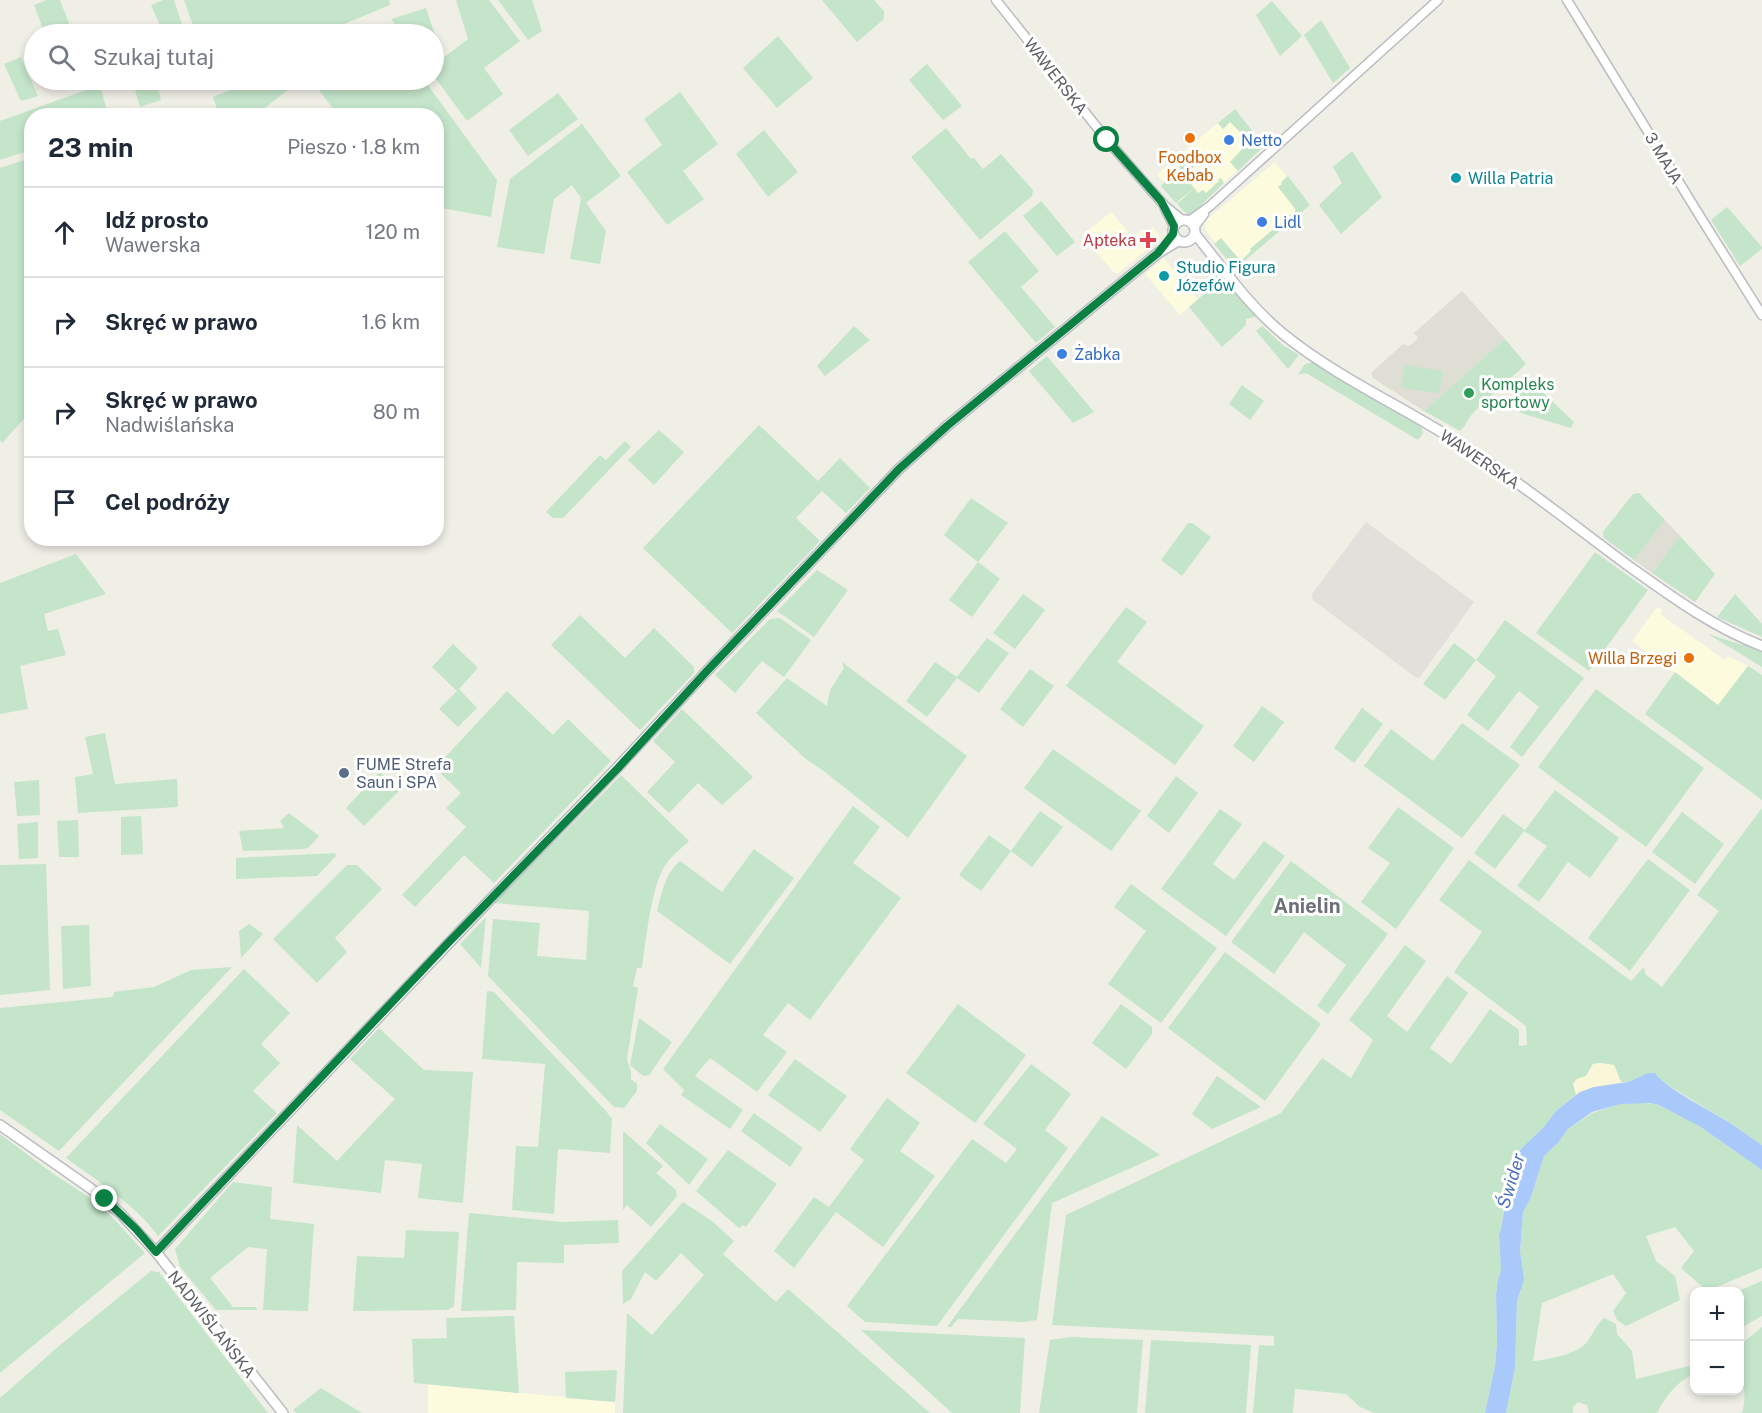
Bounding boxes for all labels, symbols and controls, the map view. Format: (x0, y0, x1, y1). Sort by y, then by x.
search box (24, 24, 444, 90)
street label: WAWERSKA (1020, 34, 1091, 118)
icon: search (45, 41, 78, 74)
text: Szukaj tutaj (93, 44, 214, 70)
route start (1093, 126, 1119, 152)
street label: 3 MAJA (1641, 129, 1686, 187)
marker: Foodbox Kebab (1183, 131, 1197, 145)
place label: Netto (1241, 131, 1282, 150)
text: 23 min (48, 132, 133, 163)
marker: Netto (1222, 133, 1236, 147)
text: Pieszo · 1.8 km (287, 135, 420, 159)
place label: Foodbox Kebab (1158, 148, 1222, 185)
place label: Willa Patria (1468, 169, 1553, 188)
marker: Willa Patria (1449, 171, 1463, 185)
text: Idź prosto (105, 207, 209, 233)
place label: Lidl (1274, 213, 1302, 232)
marker: Lidl (1255, 215, 1269, 229)
icon: ahead (48, 216, 81, 249)
text: 120 m (366, 220, 420, 244)
place label: Apteka (1083, 231, 1136, 250)
text: Wawerska (105, 233, 201, 257)
marker: Apteka (1141, 233, 1155, 247)
place label: Studio Figura Józefów (1176, 258, 1276, 295)
marker: Studio Figura Józefów (1157, 269, 1171, 283)
icon: right (48, 306, 81, 339)
text: Skręć w prawo (105, 309, 258, 335)
text: 1.6 km (362, 310, 420, 334)
place label: Żabka (1074, 344, 1120, 364)
marker: Żabka (1055, 347, 1069, 361)
place label: Kompleks sportowy (1481, 375, 1554, 412)
marker: Kompleks sportowy (1462, 386, 1476, 400)
text: Skręć w prawo (105, 387, 258, 413)
icon: right (48, 396, 81, 429)
text: 80 m (373, 400, 420, 424)
text: Nadwiślańska (105, 413, 234, 437)
street label: WAWERSKA (1436, 426, 1523, 493)
icon: arrive (48, 486, 81, 519)
text: Cel podróży (105, 489, 230, 515)
place label: Willa Brzegi (1588, 649, 1677, 668)
marker: Willa Brzegi (1682, 651, 1696, 665)
place label: FUME Strefa Saun i SPA (356, 755, 451, 792)
marker: FUME Strefa Saun i SPA (337, 766, 351, 780)
district label: Anielin (1273, 894, 1341, 918)
water label: Świder (1491, 1150, 1529, 1211)
route end (91, 1185, 117, 1211)
street label: NADWIŚLAŃSKA (164, 1266, 260, 1382)
map controls (1690, 1287, 1744, 1395)
button: + (1690, 1287, 1744, 1341)
button: − (1690, 1341, 1744, 1395)

